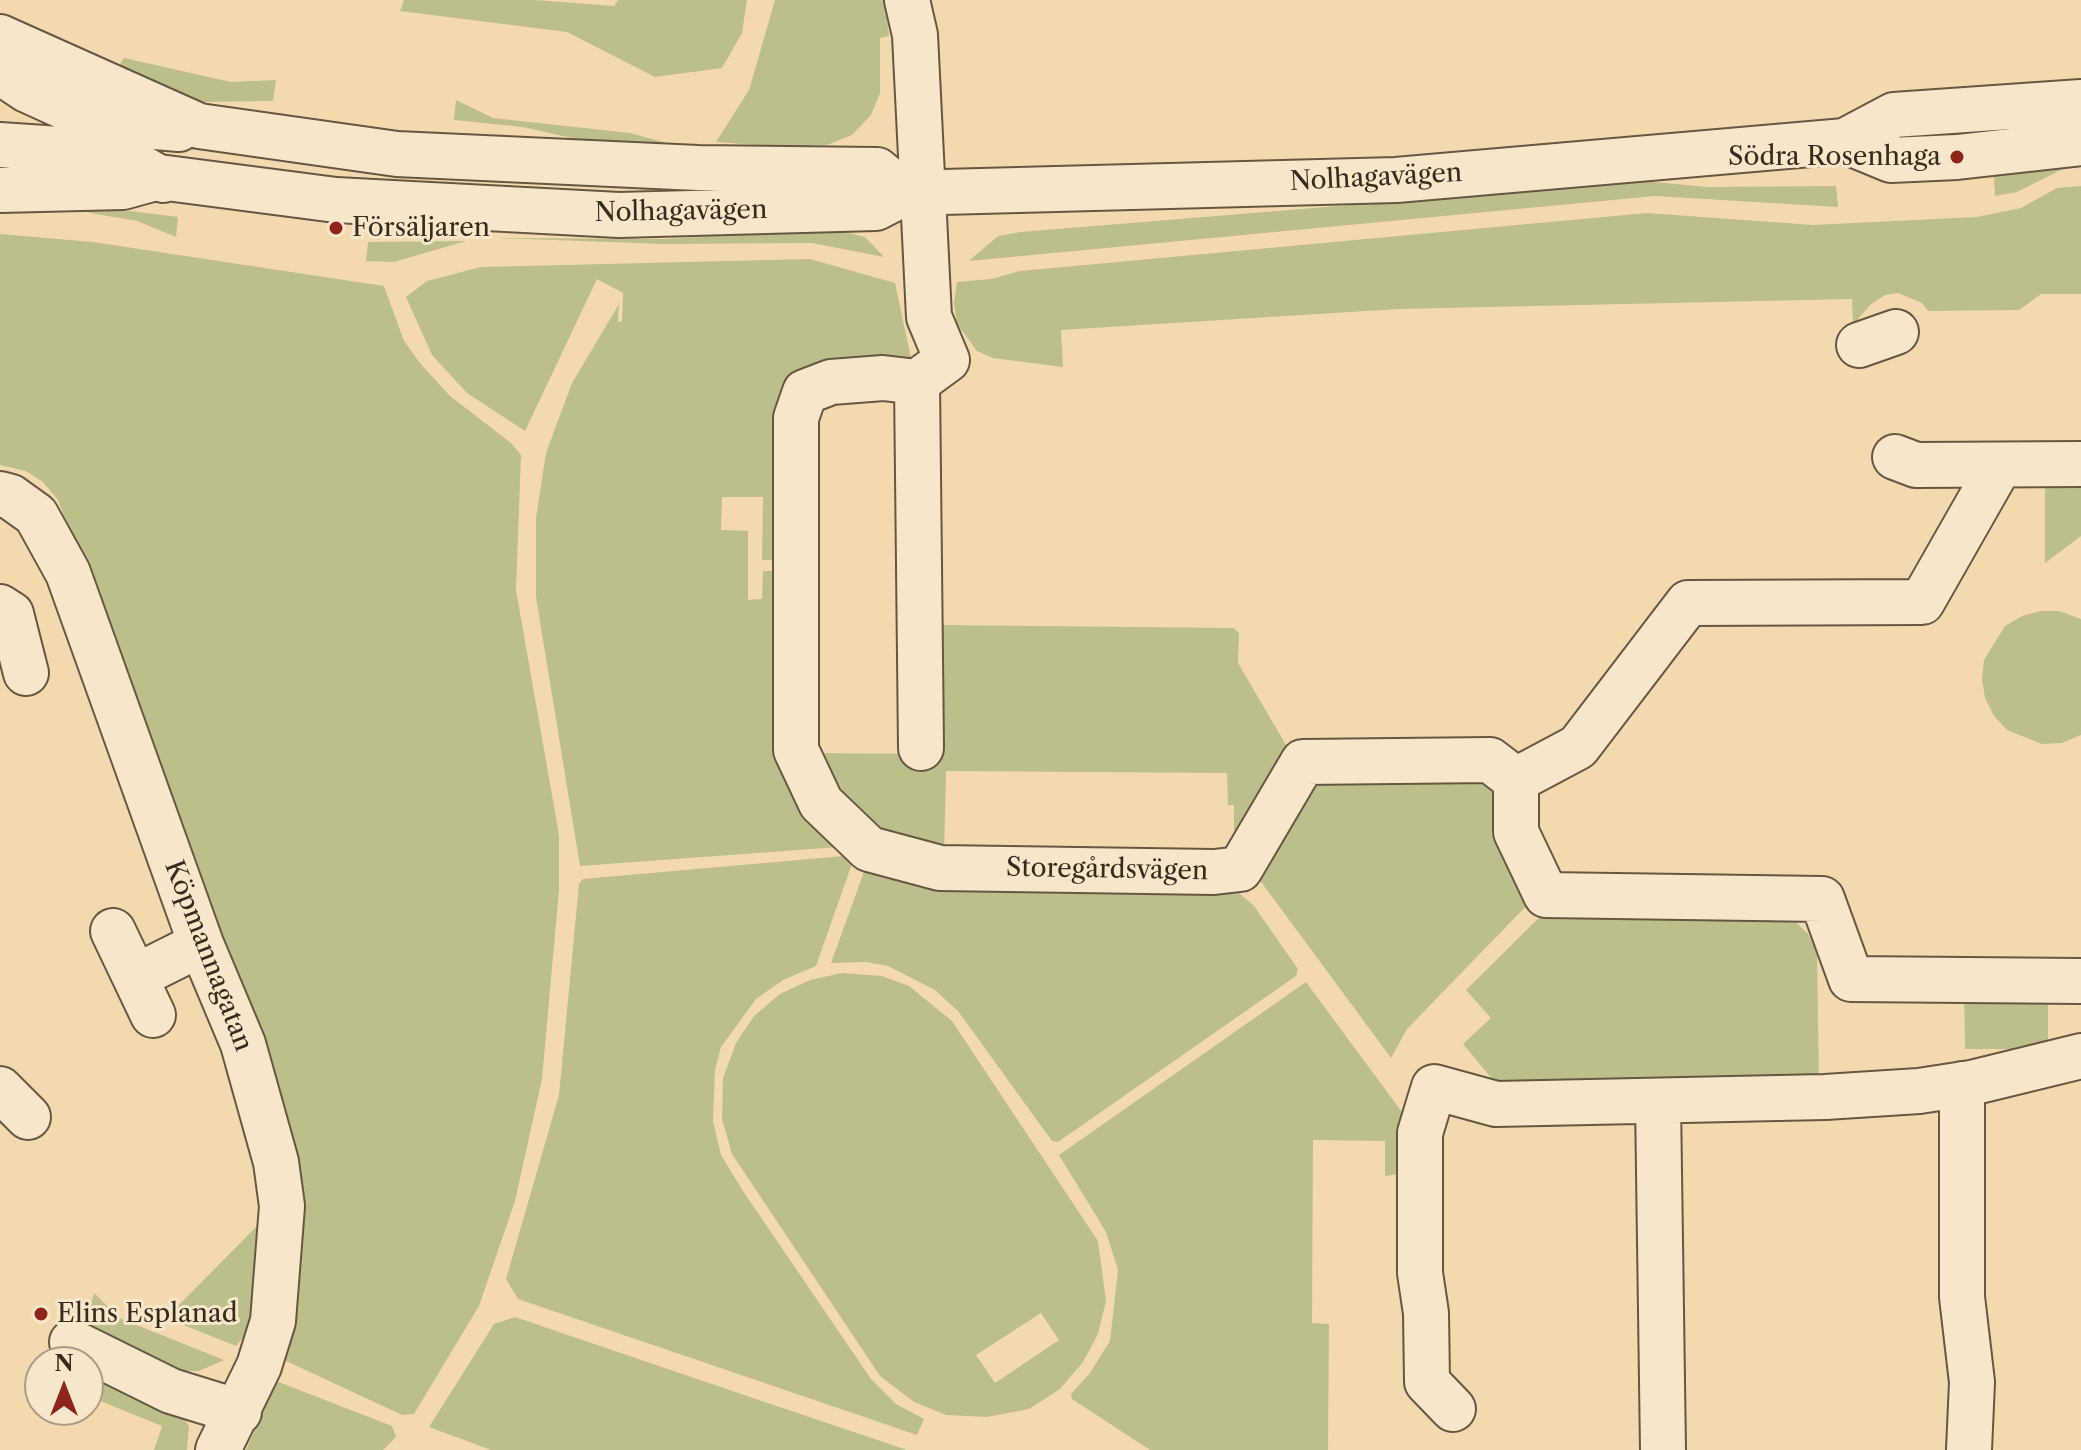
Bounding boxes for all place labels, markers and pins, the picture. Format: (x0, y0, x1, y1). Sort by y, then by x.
place label: Södra Rosenhaga (1728, 141, 1941, 173)
marker: Södra Rosenhaga (1948, 148, 1966, 166)
place label: Försäljaren (352, 212, 490, 244)
marker: Försäljaren (327, 219, 345, 237)
place label: Elins Esplanad (57, 1298, 238, 1330)
marker: Elins Esplanad (32, 1305, 50, 1323)

